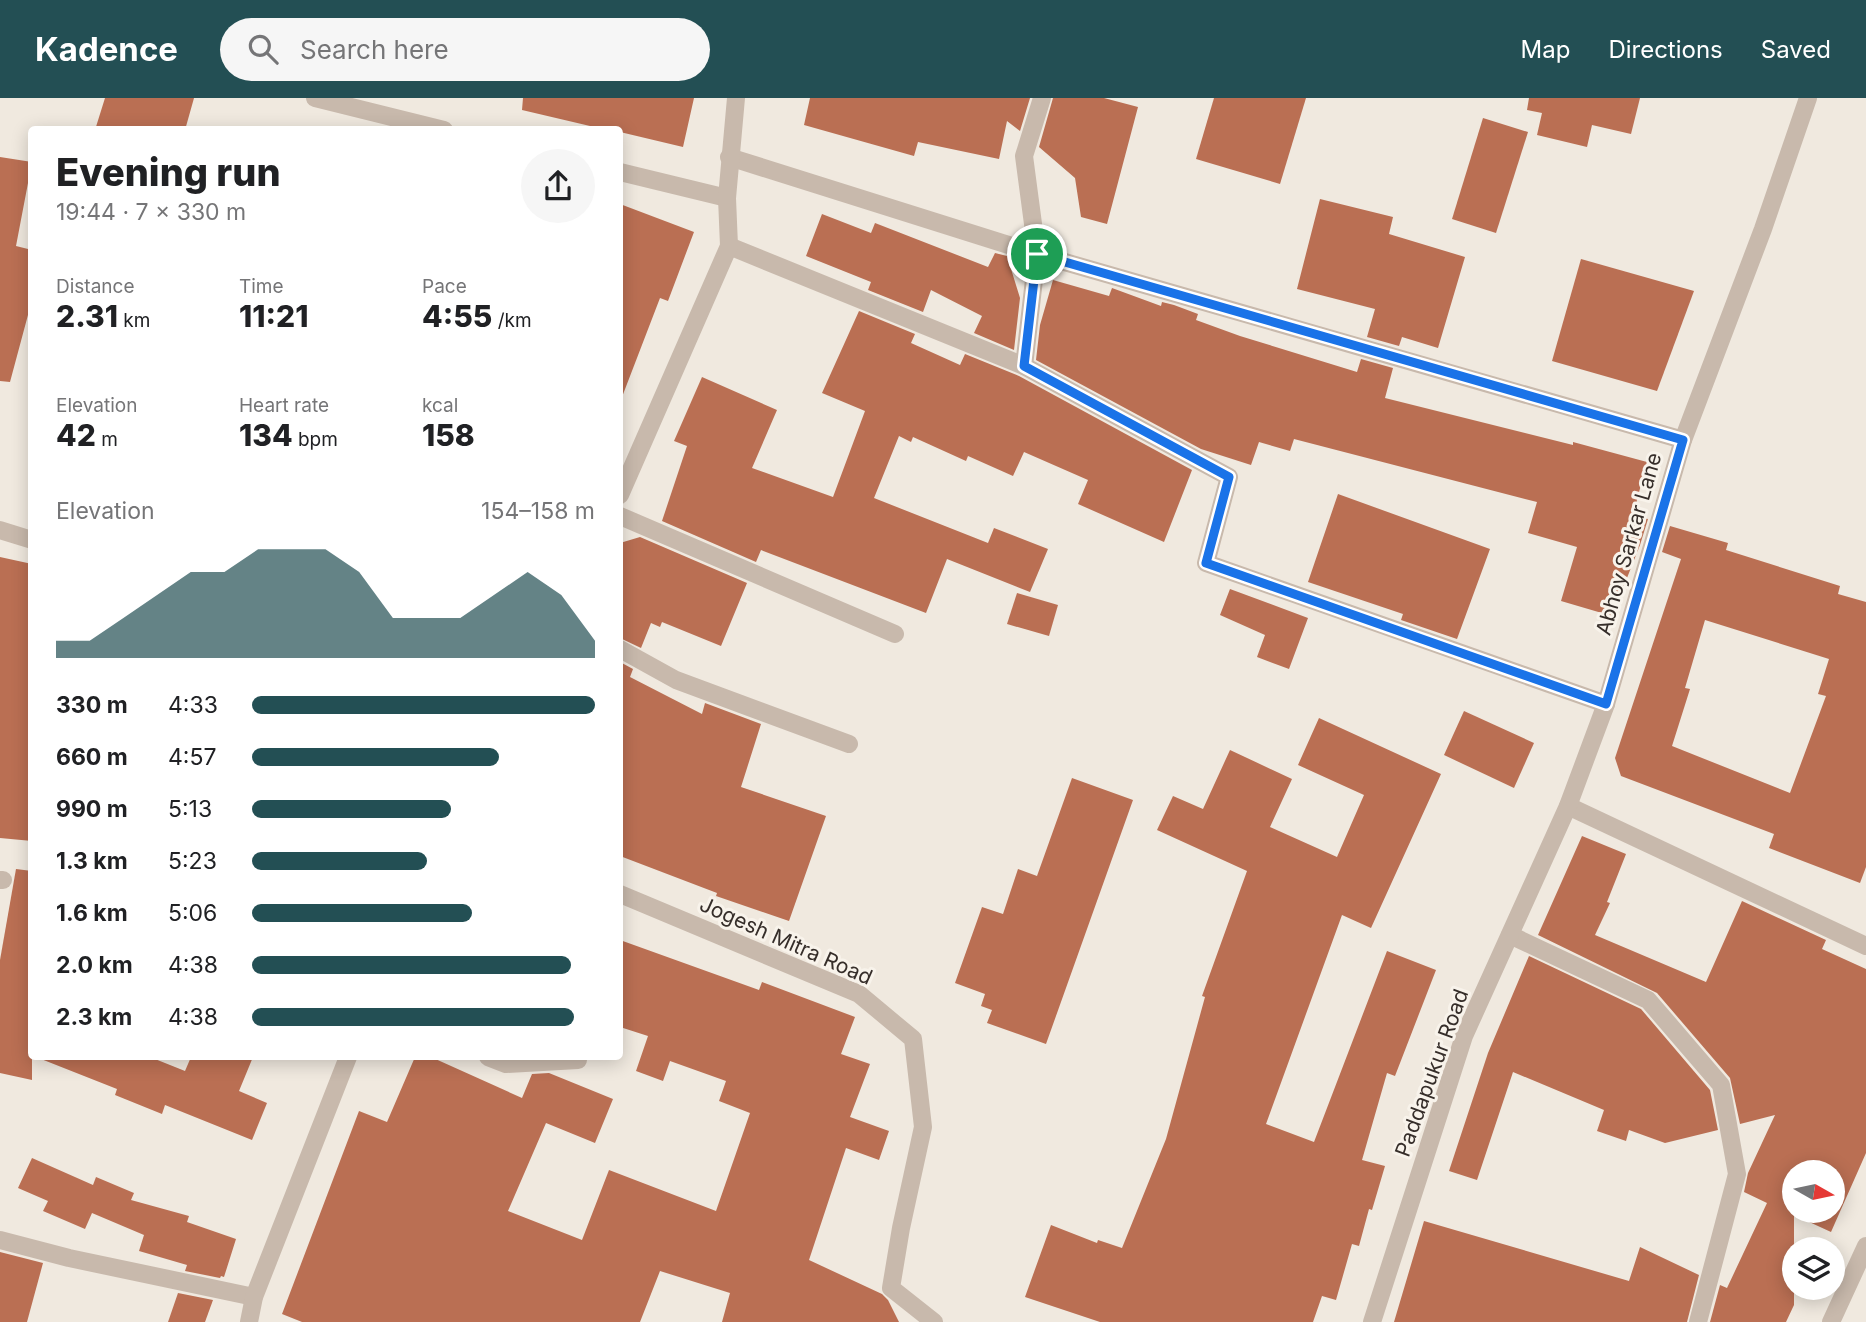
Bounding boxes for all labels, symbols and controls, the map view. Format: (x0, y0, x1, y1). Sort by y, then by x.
search box (220, 18, 710, 81)
text: Kadence (35, 29, 178, 69)
icon: search (244, 30, 282, 68)
text: Search here (300, 34, 449, 65)
text: Map (1521, 35, 1570, 64)
text: Directions (1608, 35, 1723, 64)
text: Saved (1761, 35, 1831, 64)
text: Evening run (56, 149, 281, 195)
button: share (521, 149, 595, 223)
text: 19:44 · 7 × 330 m (56, 198, 246, 226)
pin (1007, 224, 1067, 284)
icon: arrive (1018, 235, 1056, 273)
text: Distance (56, 275, 134, 298)
text: Time (239, 275, 284, 298)
text: Pace (422, 275, 467, 298)
text: 2.31 (56, 298, 118, 334)
text: 11:21 (239, 298, 308, 334)
text: 4:55 (422, 298, 492, 334)
text: km (118, 309, 150, 332)
text: /km (492, 309, 532, 332)
text: Elevation (56, 394, 137, 417)
text: Heart rate (239, 394, 329, 417)
text: kcal (422, 394, 458, 417)
text: 42 (56, 417, 96, 453)
text: 134 (239, 417, 293, 453)
text: 158 (422, 417, 475, 453)
text: m (96, 428, 118, 451)
text: bpm (293, 428, 338, 451)
street label: Abhoy Sarkar Lane (1591, 450, 1667, 638)
text: Elevation (56, 497, 155, 525)
text: 154–158 m (481, 497, 595, 525)
text: 330 m (56, 691, 128, 719)
text: 4:33 (168, 691, 218, 719)
text: 660 m (56, 743, 128, 771)
text: 4:57 (168, 743, 216, 771)
text: 990 m (56, 795, 128, 823)
text: 5:13 (168, 795, 212, 823)
text: 1.3 km (56, 847, 128, 875)
text: 5:23 (168, 847, 217, 875)
street label: Jogesh Mitra Road (696, 891, 876, 990)
text: 1.6 km (56, 899, 128, 927)
text: 5:06 (168, 899, 217, 927)
text: 2.0 km (56, 951, 133, 979)
text: 4:38 (168, 951, 218, 979)
street label: Paddapukur Road (1390, 986, 1473, 1160)
text: 2.3 km (56, 1003, 132, 1031)
text: 4:38 (168, 1003, 218, 1031)
north arrow (1782, 1160, 1844, 1223)
map controls (1782, 1160, 1845, 1300)
button: layers (1782, 1237, 1845, 1300)

